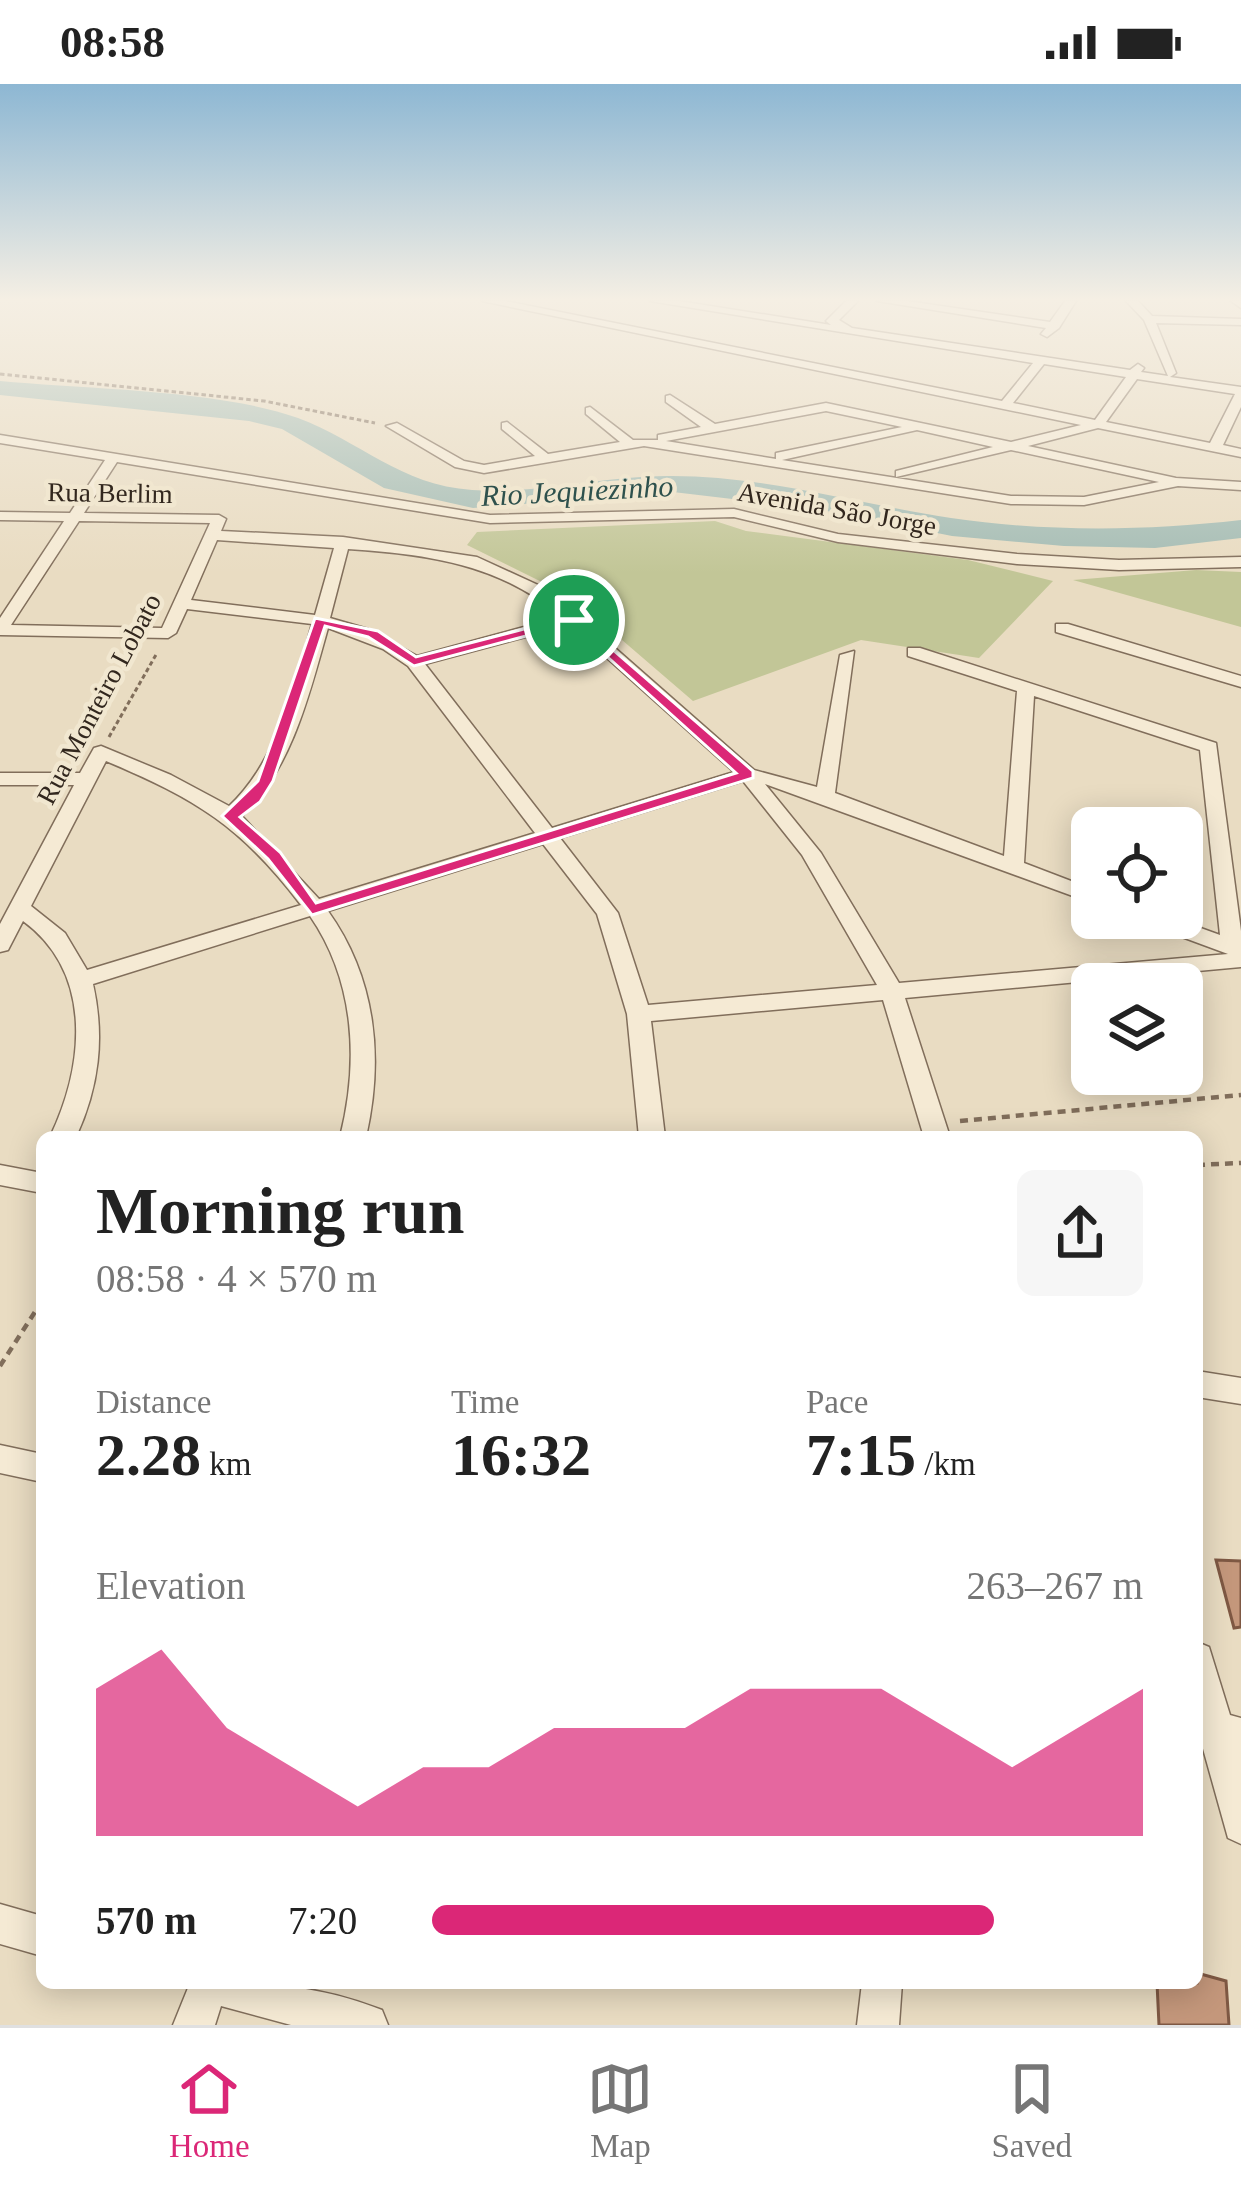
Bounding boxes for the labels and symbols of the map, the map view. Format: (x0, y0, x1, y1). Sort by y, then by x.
water label: Rio Jequiezinho (479, 469, 674, 512)
street label: Rua Berlim (47, 477, 173, 509)
street label: Avenida São Jorge (735, 477, 939, 541)
pin (523, 569, 625, 671)
street label: Rua Monteiro Lobato (31, 589, 167, 809)

